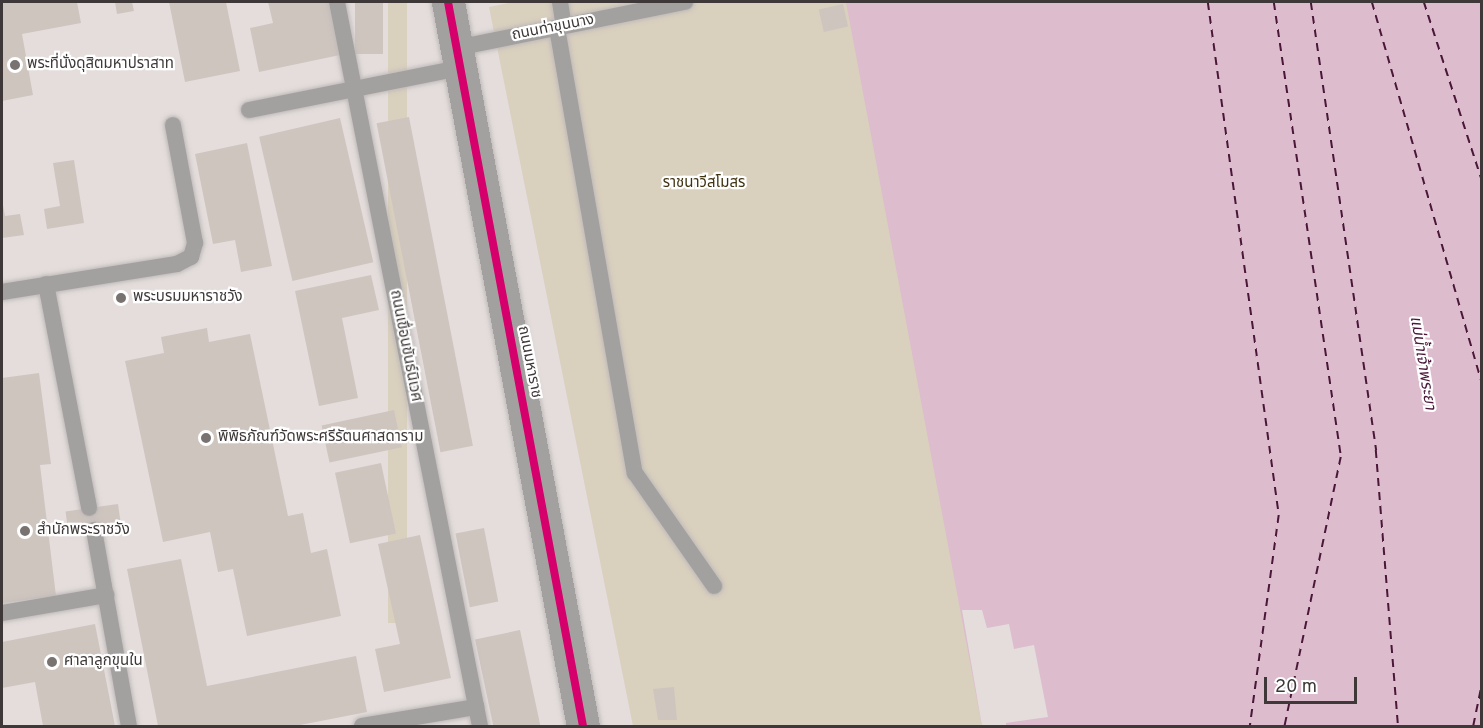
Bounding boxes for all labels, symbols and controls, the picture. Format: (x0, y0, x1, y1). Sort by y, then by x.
street label: ถนนท่าขุนนาง (510, 11, 596, 45)
place label: พระที่นั่งดุสิตมหาปราสาท (27, 56, 174, 74)
marker: พระที่นั่งดุสิตมหาปราสาท (8, 58, 22, 72)
park label: ราชนาวีสโมสร (663, 175, 745, 193)
place label: พระบรมมหาราชวัง (133, 289, 243, 307)
street label: ถนนเขื่อนขันธ์นิเวศ (385, 289, 425, 403)
marker: พระบรมมหาราชวัง (114, 291, 128, 305)
water label: แม่น้ำเจ้าพระยา (1405, 315, 1439, 411)
street label: ถนนมหาราช (513, 324, 545, 400)
place label: พิพิธภัณฑ์วัดพระศรีรัตนศาสดาราม (218, 429, 423, 447)
marker: พิพิธภัณฑ์วัดพระศรีรัตนศาสดาราม (199, 431, 213, 445)
place label: สำนักพระราชวัง (37, 522, 130, 540)
marker: สำนักพระราชวัง (18, 524, 32, 538)
place label: ศาลาลูกขุนใน (64, 653, 143, 671)
marker: ศาลาลูกขุนใน (45, 655, 59, 669)
scale bar (1267, 665, 1360, 703)
text: 20 m (1275, 676, 1317, 699)

